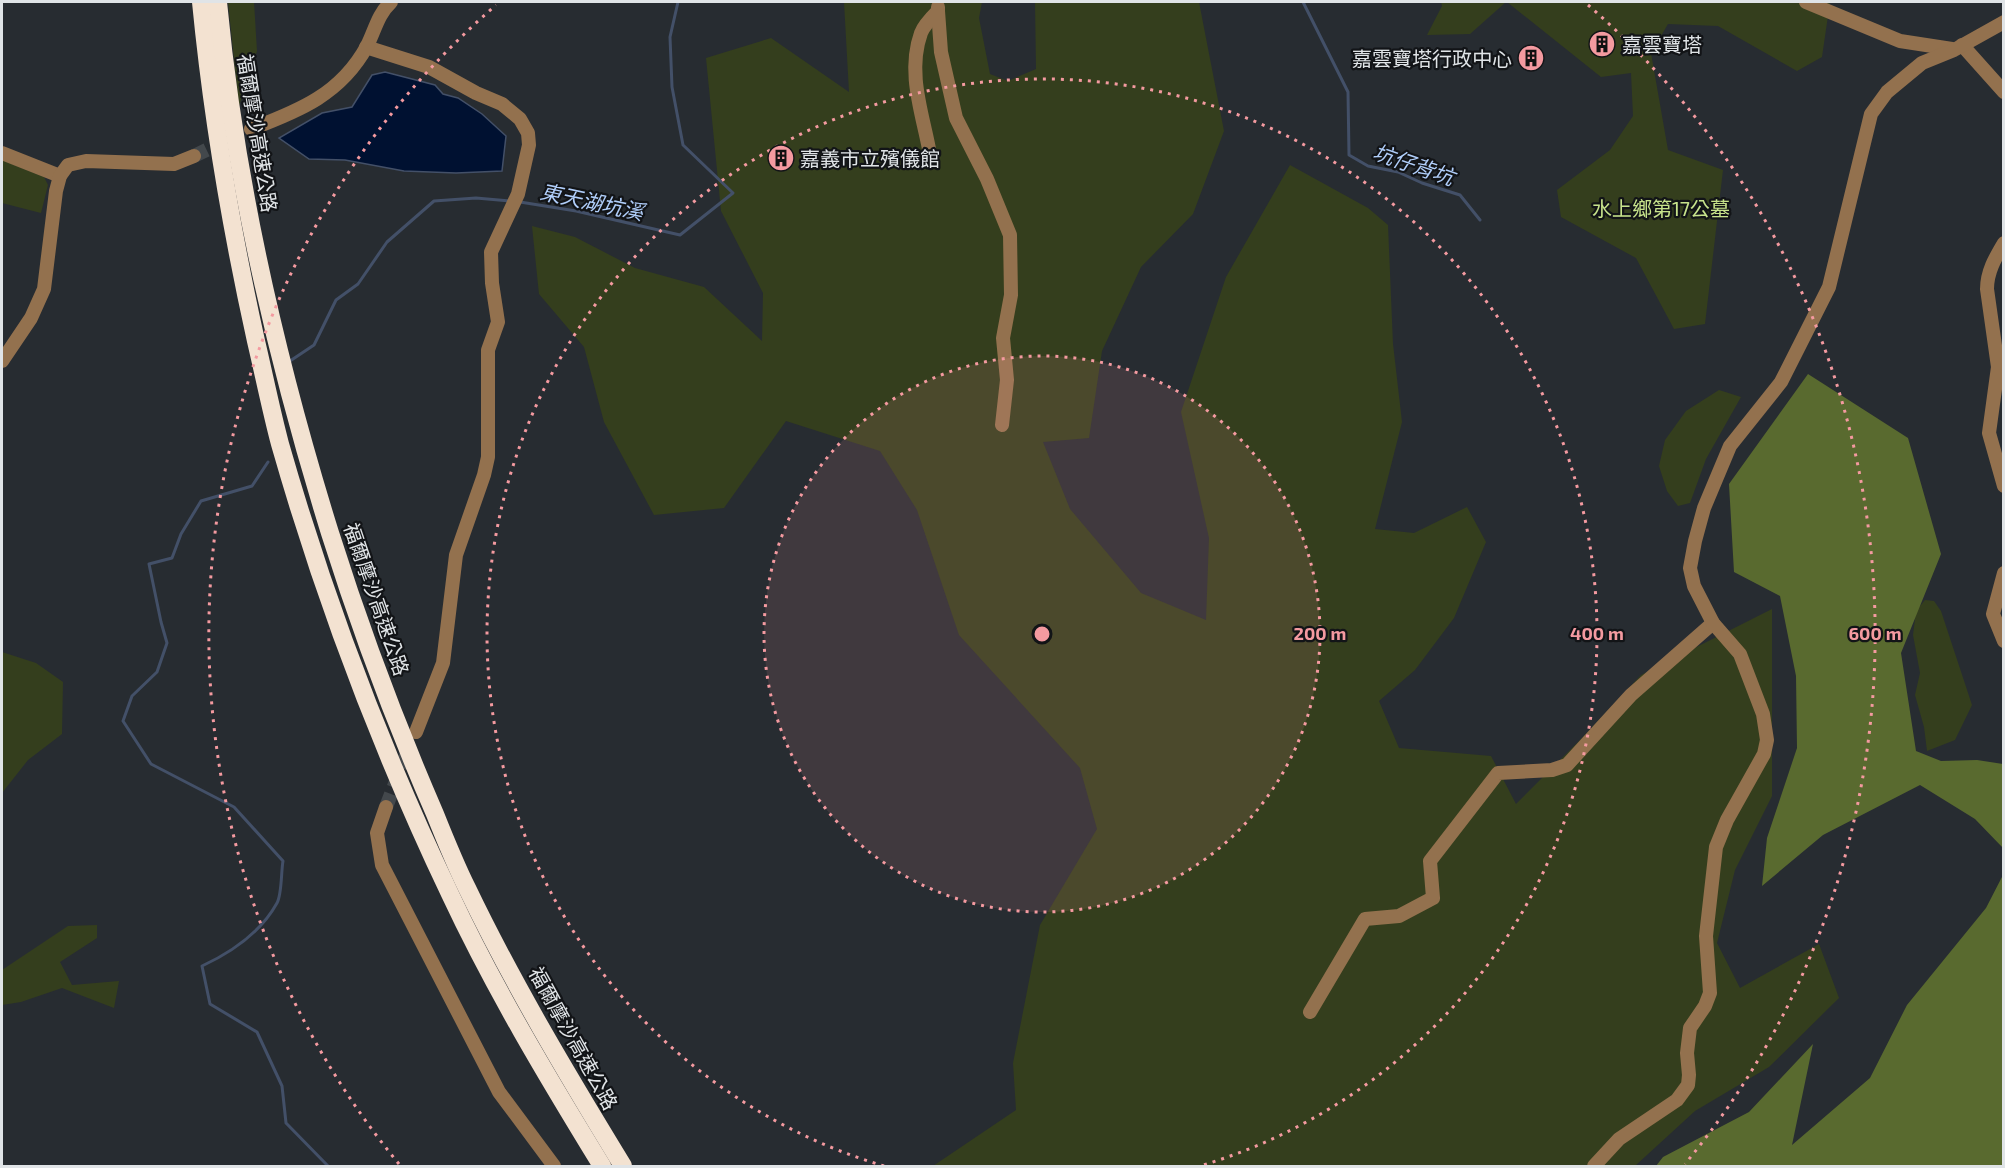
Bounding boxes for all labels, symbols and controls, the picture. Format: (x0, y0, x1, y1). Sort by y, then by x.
building icon: 嘉雲寶塔 (1587, 29, 1617, 59)
place label: 嘉雲寶塔 (1622, 32, 1702, 56)
building icon: 嘉雲寶塔行政中心 (1516, 43, 1546, 73)
place label: 嘉雲寶塔行政中心 (1352, 46, 1512, 70)
street label: 福爾摩沙高速公路 (234, 52, 282, 214)
water label: 坑仔背坑 (1370, 139, 1461, 190)
building icon: 嘉義市立殯儀館 (766, 143, 796, 173)
place label: 嘉義市立殯儀館 (800, 146, 940, 170)
water label: 東天湖坑溪 (538, 178, 649, 225)
park label: 水上鄉第17公墓 (1592, 196, 1730, 220)
street label: 福爾摩沙高速公路 (340, 519, 414, 679)
text: 200 m (1294, 622, 1346, 644)
text: 400 m (1570, 622, 1624, 644)
text: 600 m (1848, 622, 1902, 644)
centre of rings (1032, 624, 1052, 644)
street label: 福爾摩沙高速公路 (525, 962, 623, 1114)

